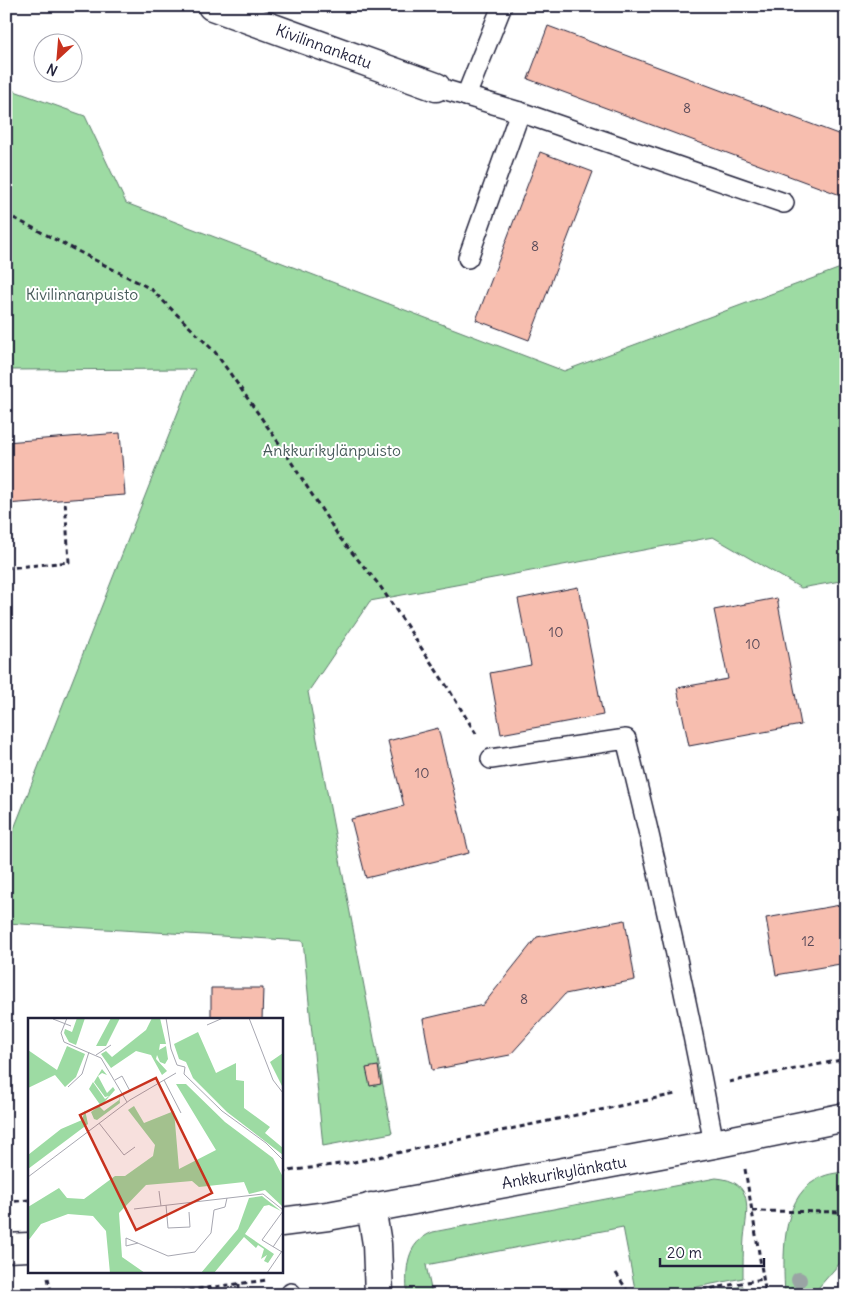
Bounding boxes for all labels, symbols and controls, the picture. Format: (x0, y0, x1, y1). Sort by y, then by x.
street label: Kivilinnankatu (273, 19, 375, 73)
north arrow (32, 32, 82, 82)
text: N (44, 59, 61, 80)
house number: 8 (683, 99, 691, 117)
house number: 8 (531, 237, 539, 255)
park label: Kivilinnanpuisto (26, 284, 138, 304)
park label: Ankkurikylänpuisto (263, 440, 401, 460)
house number: 10 (549, 623, 563, 641)
house number: 10 (746, 635, 760, 653)
house number: 10 (415, 764, 429, 782)
house number: 12 (801, 932, 815, 950)
house number: 8 (520, 990, 528, 1008)
inset map (28, 1018, 282, 1274)
street label: Ankkurikylänkatu (500, 1151, 628, 1193)
scale bar (660, 1236, 763, 1268)
text: 20 m (667, 1243, 702, 1262)

